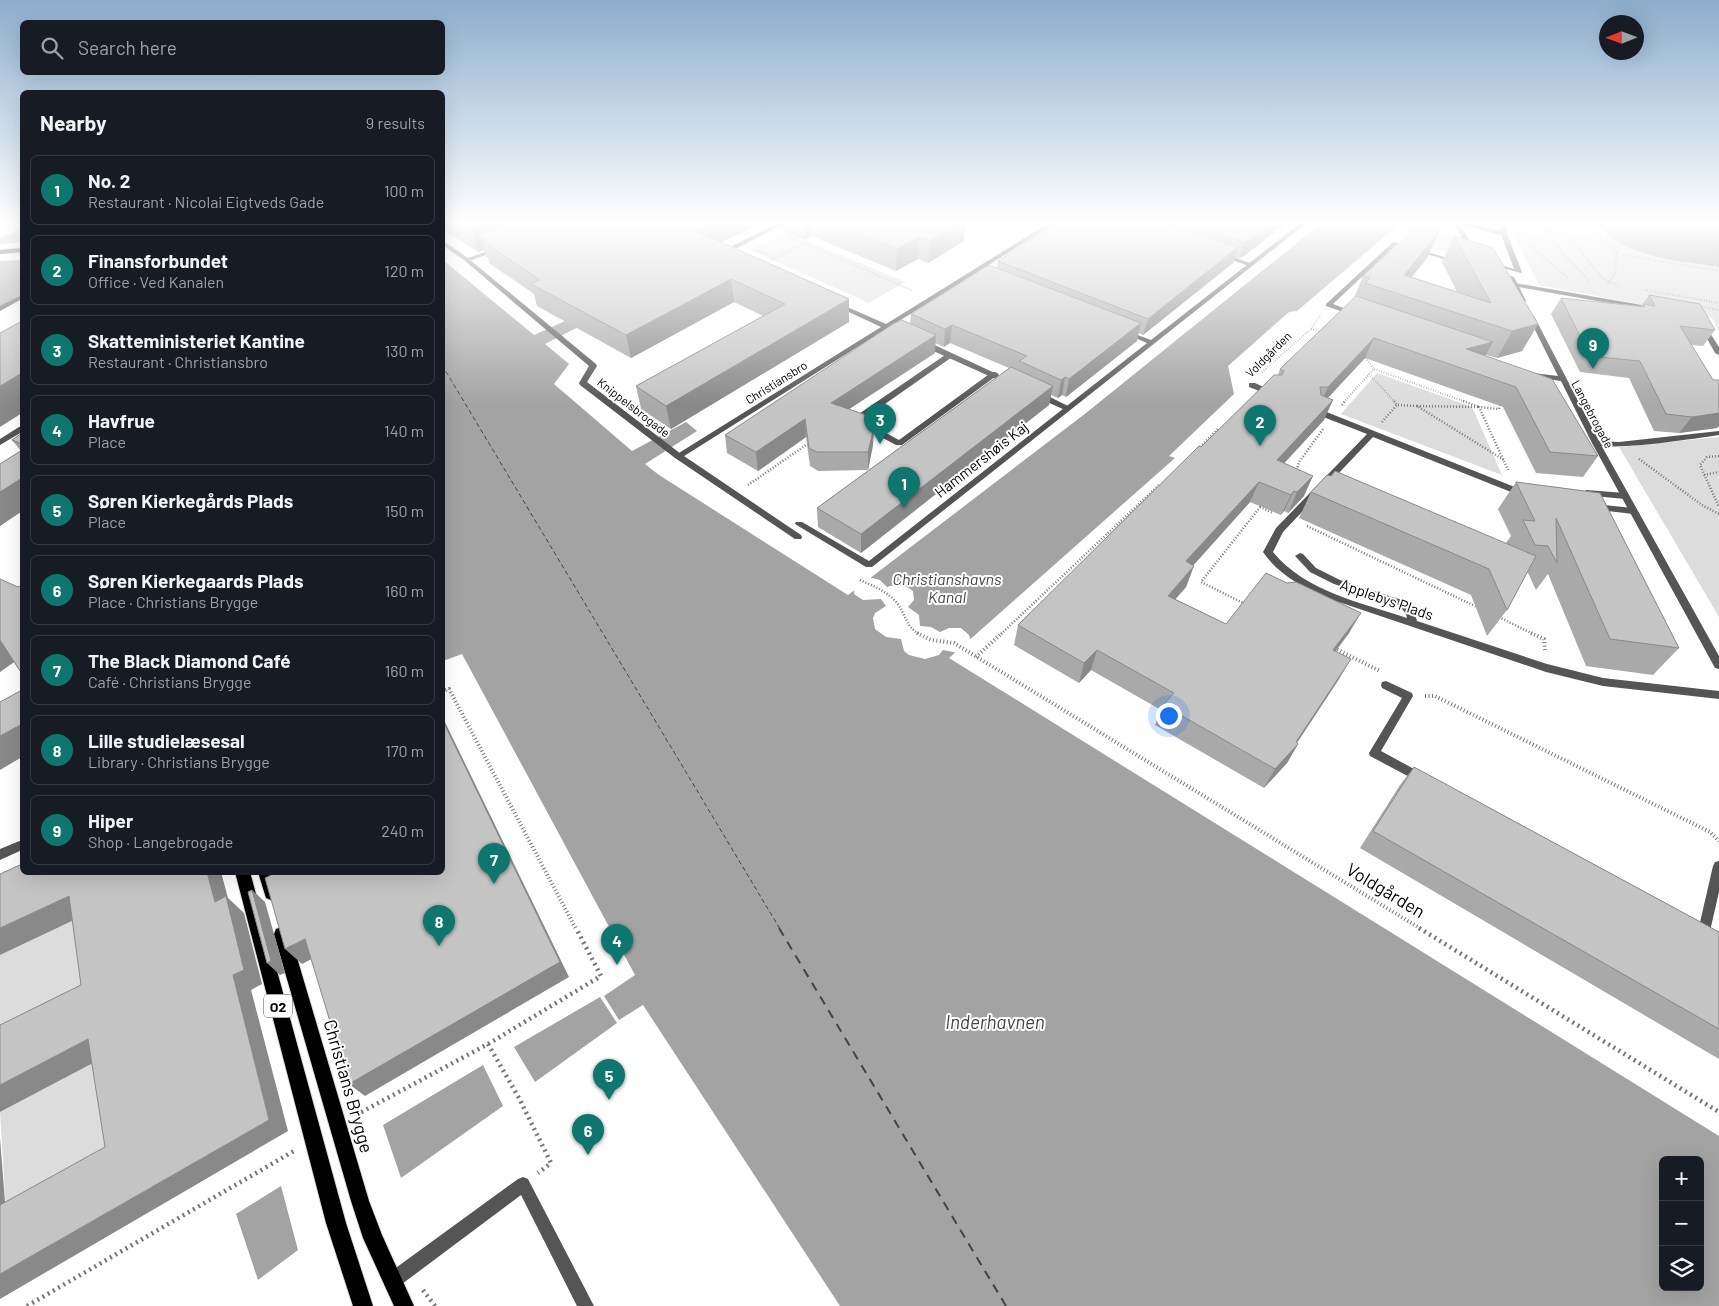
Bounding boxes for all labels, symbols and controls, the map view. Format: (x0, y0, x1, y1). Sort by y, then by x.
north arrow (1599, 15, 1644, 60)
search box (20, 20, 445, 75)
icon: search (38, 34, 66, 62)
text: Search here (78, 36, 177, 59)
text: Nearby (40, 110, 106, 135)
text: 9 results (366, 113, 425, 132)
text: No. 2 (88, 169, 130, 192)
text: 1 (54, 181, 60, 200)
text: 100 m (384, 181, 424, 200)
text: Restaurant · Nicolai Eigtveds Gade (88, 192, 324, 211)
text: Finansforbundet (88, 249, 228, 272)
text: 2 (53, 261, 61, 280)
text: 120 m (384, 261, 424, 280)
text: Office · Ved Kanalen (88, 272, 224, 291)
street label: Voldgården (1242, 328, 1294, 380)
pin: 9 (1577, 328, 1609, 369)
text: Skatteministeriet Kantine (88, 329, 305, 352)
text: 3 (53, 341, 61, 360)
text: 130 m (385, 341, 424, 360)
text: Restaurant · Christiansbro (88, 352, 268, 371)
street label: Christiansbro (743, 357, 809, 407)
street label: Knippelsbrogade (595, 374, 673, 440)
street label: Langebrogade (1569, 378, 1617, 450)
pin: 3 (864, 403, 896, 444)
pin: 2 (1244, 405, 1276, 446)
text: Havfrue (88, 409, 155, 432)
street label: Hammershøis Kaj (931, 417, 1031, 501)
text: 4 (52, 421, 62, 440)
text: 140 m (384, 421, 424, 440)
text: Place (88, 432, 126, 451)
pin: 1 (888, 467, 920, 508)
text: Søren Kierkegårds Plads (88, 489, 293, 512)
text: 5 (53, 501, 61, 520)
text: 150 m (385, 501, 424, 520)
text: Place (88, 512, 126, 531)
text: Søren Kierkegaards Plads (88, 569, 303, 592)
water label: Christianshavns Kanal (893, 569, 1002, 606)
street label: Applebys Plads (1338, 575, 1436, 623)
text: 6 (53, 581, 61, 600)
text: 160 m (385, 581, 424, 600)
text: Place · Christians Brygge (88, 592, 258, 611)
text: The Black Diamond Café (88, 649, 291, 672)
text: 7 (53, 661, 61, 680)
text: 160 m (385, 661, 424, 680)
text: Café · Christians Brygge (88, 672, 251, 691)
your location (1156, 703, 1182, 729)
text: Lille studielæsesal (88, 729, 245, 752)
text: 8 (53, 741, 61, 760)
text: 170 m (385, 741, 424, 760)
text: Library · Christians Brygge (88, 752, 270, 771)
text: Hiper (88, 809, 133, 832)
text: 9 (53, 821, 61, 840)
text: 240 m (381, 821, 424, 840)
text: Shop · Langebrogade (88, 832, 233, 851)
pin: 7 (478, 843, 510, 884)
street label: Voldgården (1343, 858, 1429, 922)
pin: 8 (423, 905, 455, 946)
pin: 4 (601, 924, 633, 965)
road number: O2 (264, 994, 292, 1018)
water label: Inderhavnen (945, 1010, 1045, 1033)
street label: Christians Brygge (319, 1017, 379, 1155)
pin: 5 (593, 1059, 625, 1100)
pin: 6 (572, 1114, 604, 1155)
map controls (1659, 1156, 1704, 1291)
button: + (1659, 1156, 1704, 1201)
button: − (1659, 1201, 1704, 1246)
button: layers (1659, 1246, 1704, 1291)

